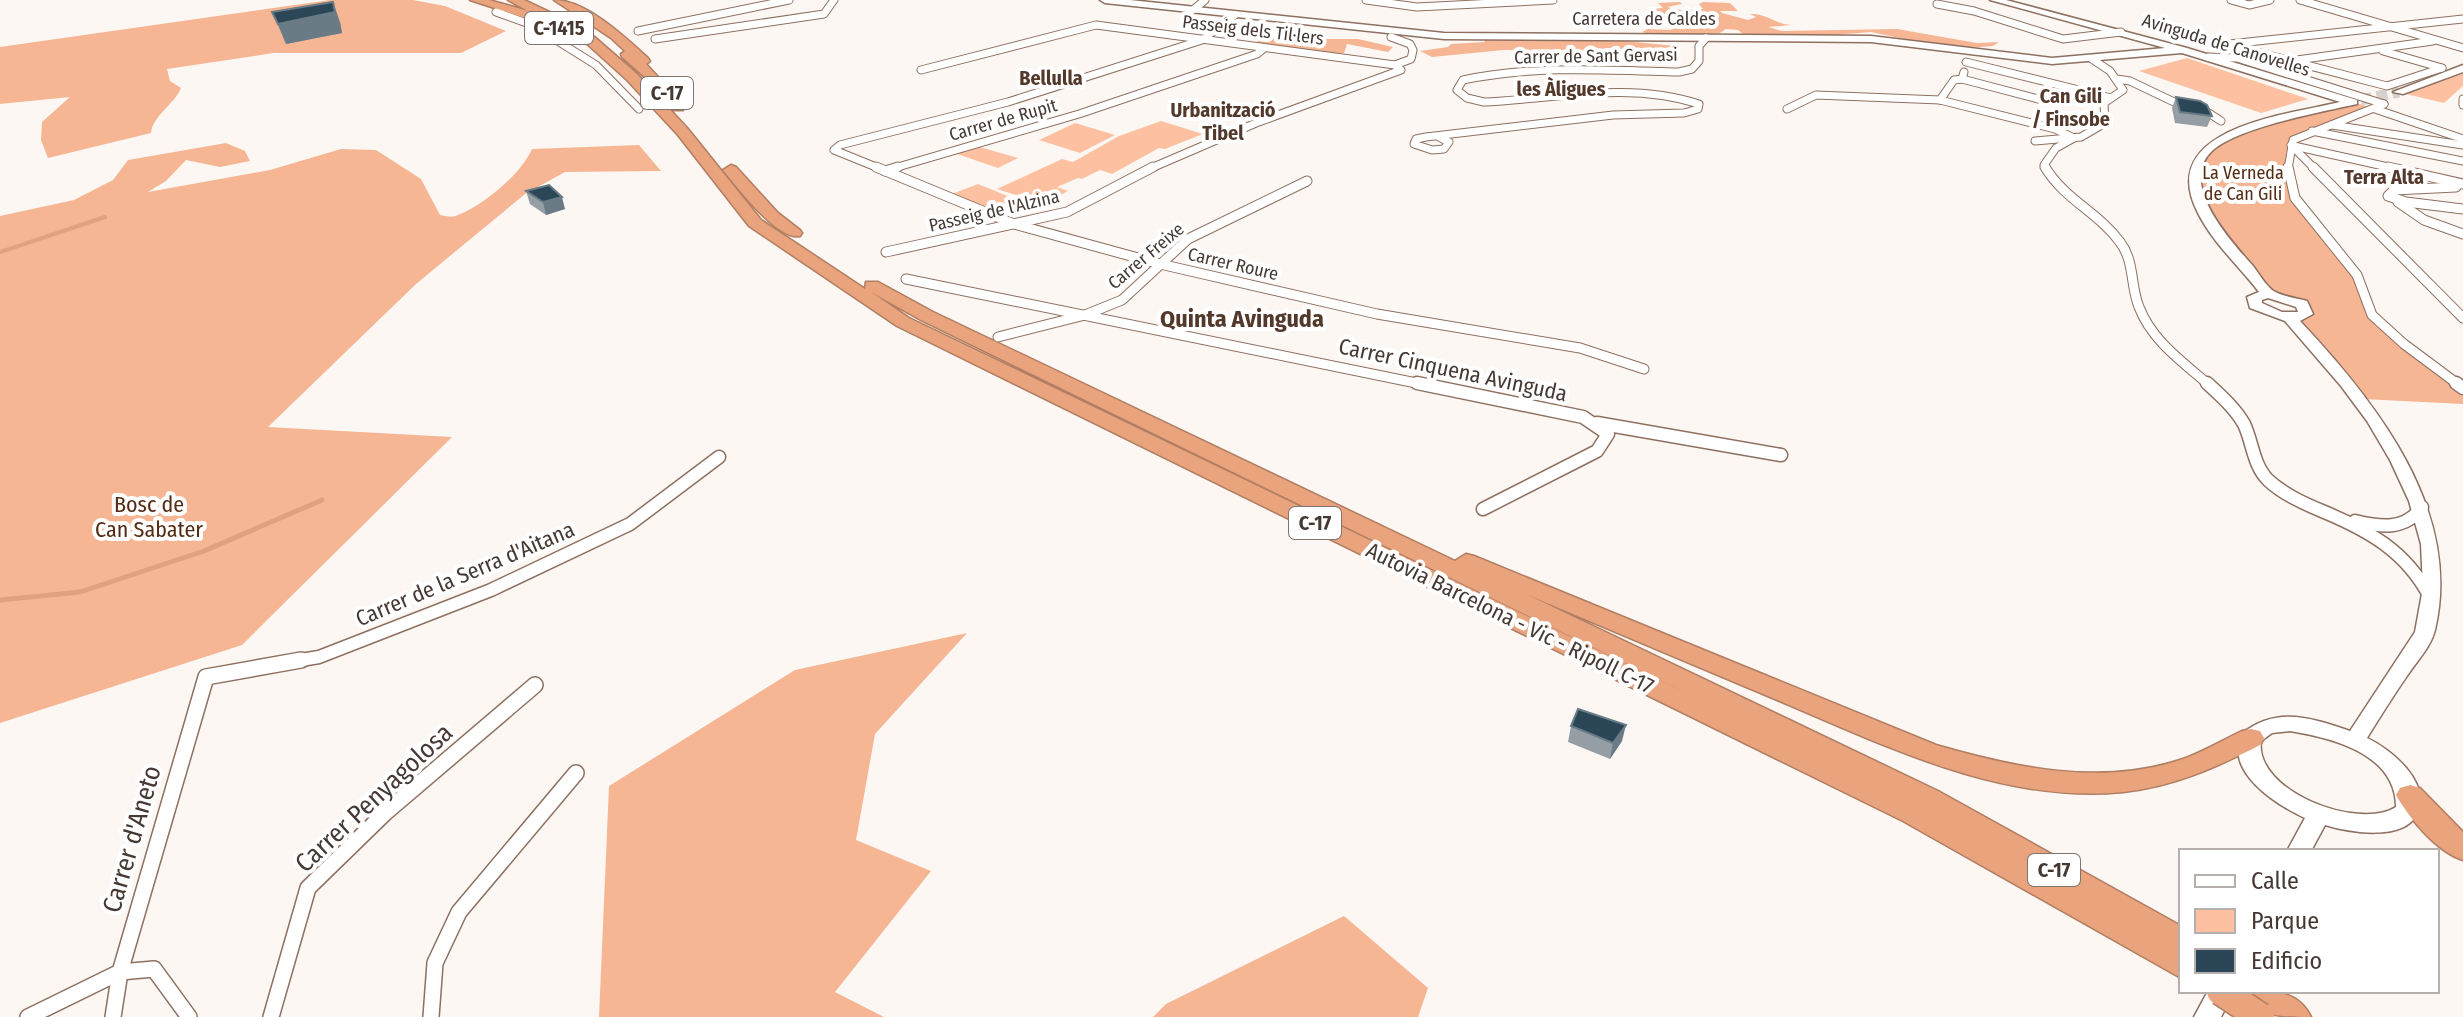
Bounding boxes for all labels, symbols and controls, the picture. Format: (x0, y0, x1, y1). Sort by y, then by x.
street label: Carretera de Caldes (1572, 8, 1716, 30)
street label: Avinguda de Canovelles (2140, 9, 2313, 81)
street label: Passeig dels Til·lers (1181, 10, 1325, 50)
road number: C-1415 (525, 12, 593, 44)
street label: Carrer de Sant Gervasi (1514, 44, 1678, 68)
district label: Bellulla (1019, 66, 1083, 90)
district label: les Àligues (1517, 76, 1606, 101)
road number: C-17 (641, 77, 693, 109)
district label: Can Gili / Finsobe (2032, 84, 2110, 131)
street label: Carrer de Rupit (946, 94, 1060, 146)
district label: Urbanització Tibel (1170, 98, 1276, 145)
park label: La Verneda de Can Gili (2202, 162, 2284, 205)
district label: Terra Alta (2344, 165, 2424, 189)
street label: Passeig de l'Alzina (927, 185, 1062, 237)
street label: Carrer Freixe (1104, 218, 1189, 294)
street label: Carrer Roure (1186, 243, 1281, 285)
district label: Quinta Avinguda (1160, 305, 1324, 333)
street label: Carrer Cinquena Avinguda (1336, 333, 1570, 407)
park label: Bosc de Can Sabater (95, 491, 203, 543)
road number: C-17 (1289, 507, 1341, 539)
street label: Carrer de la Serra d'Aitana (352, 516, 578, 632)
street label: Autovia Barcelona - Vic - Ripoll C-17 (1362, 536, 1658, 700)
street label: Carrer Penyagolosa (289, 717, 459, 879)
street label: Carrer d'Aneto (96, 762, 168, 916)
legend (2179, 849, 2439, 993)
road number: C-17 (2028, 854, 2080, 886)
text: Calle (2251, 867, 2299, 895)
text: Parque (2251, 907, 2319, 935)
text: Edificio (2251, 947, 2322, 975)

